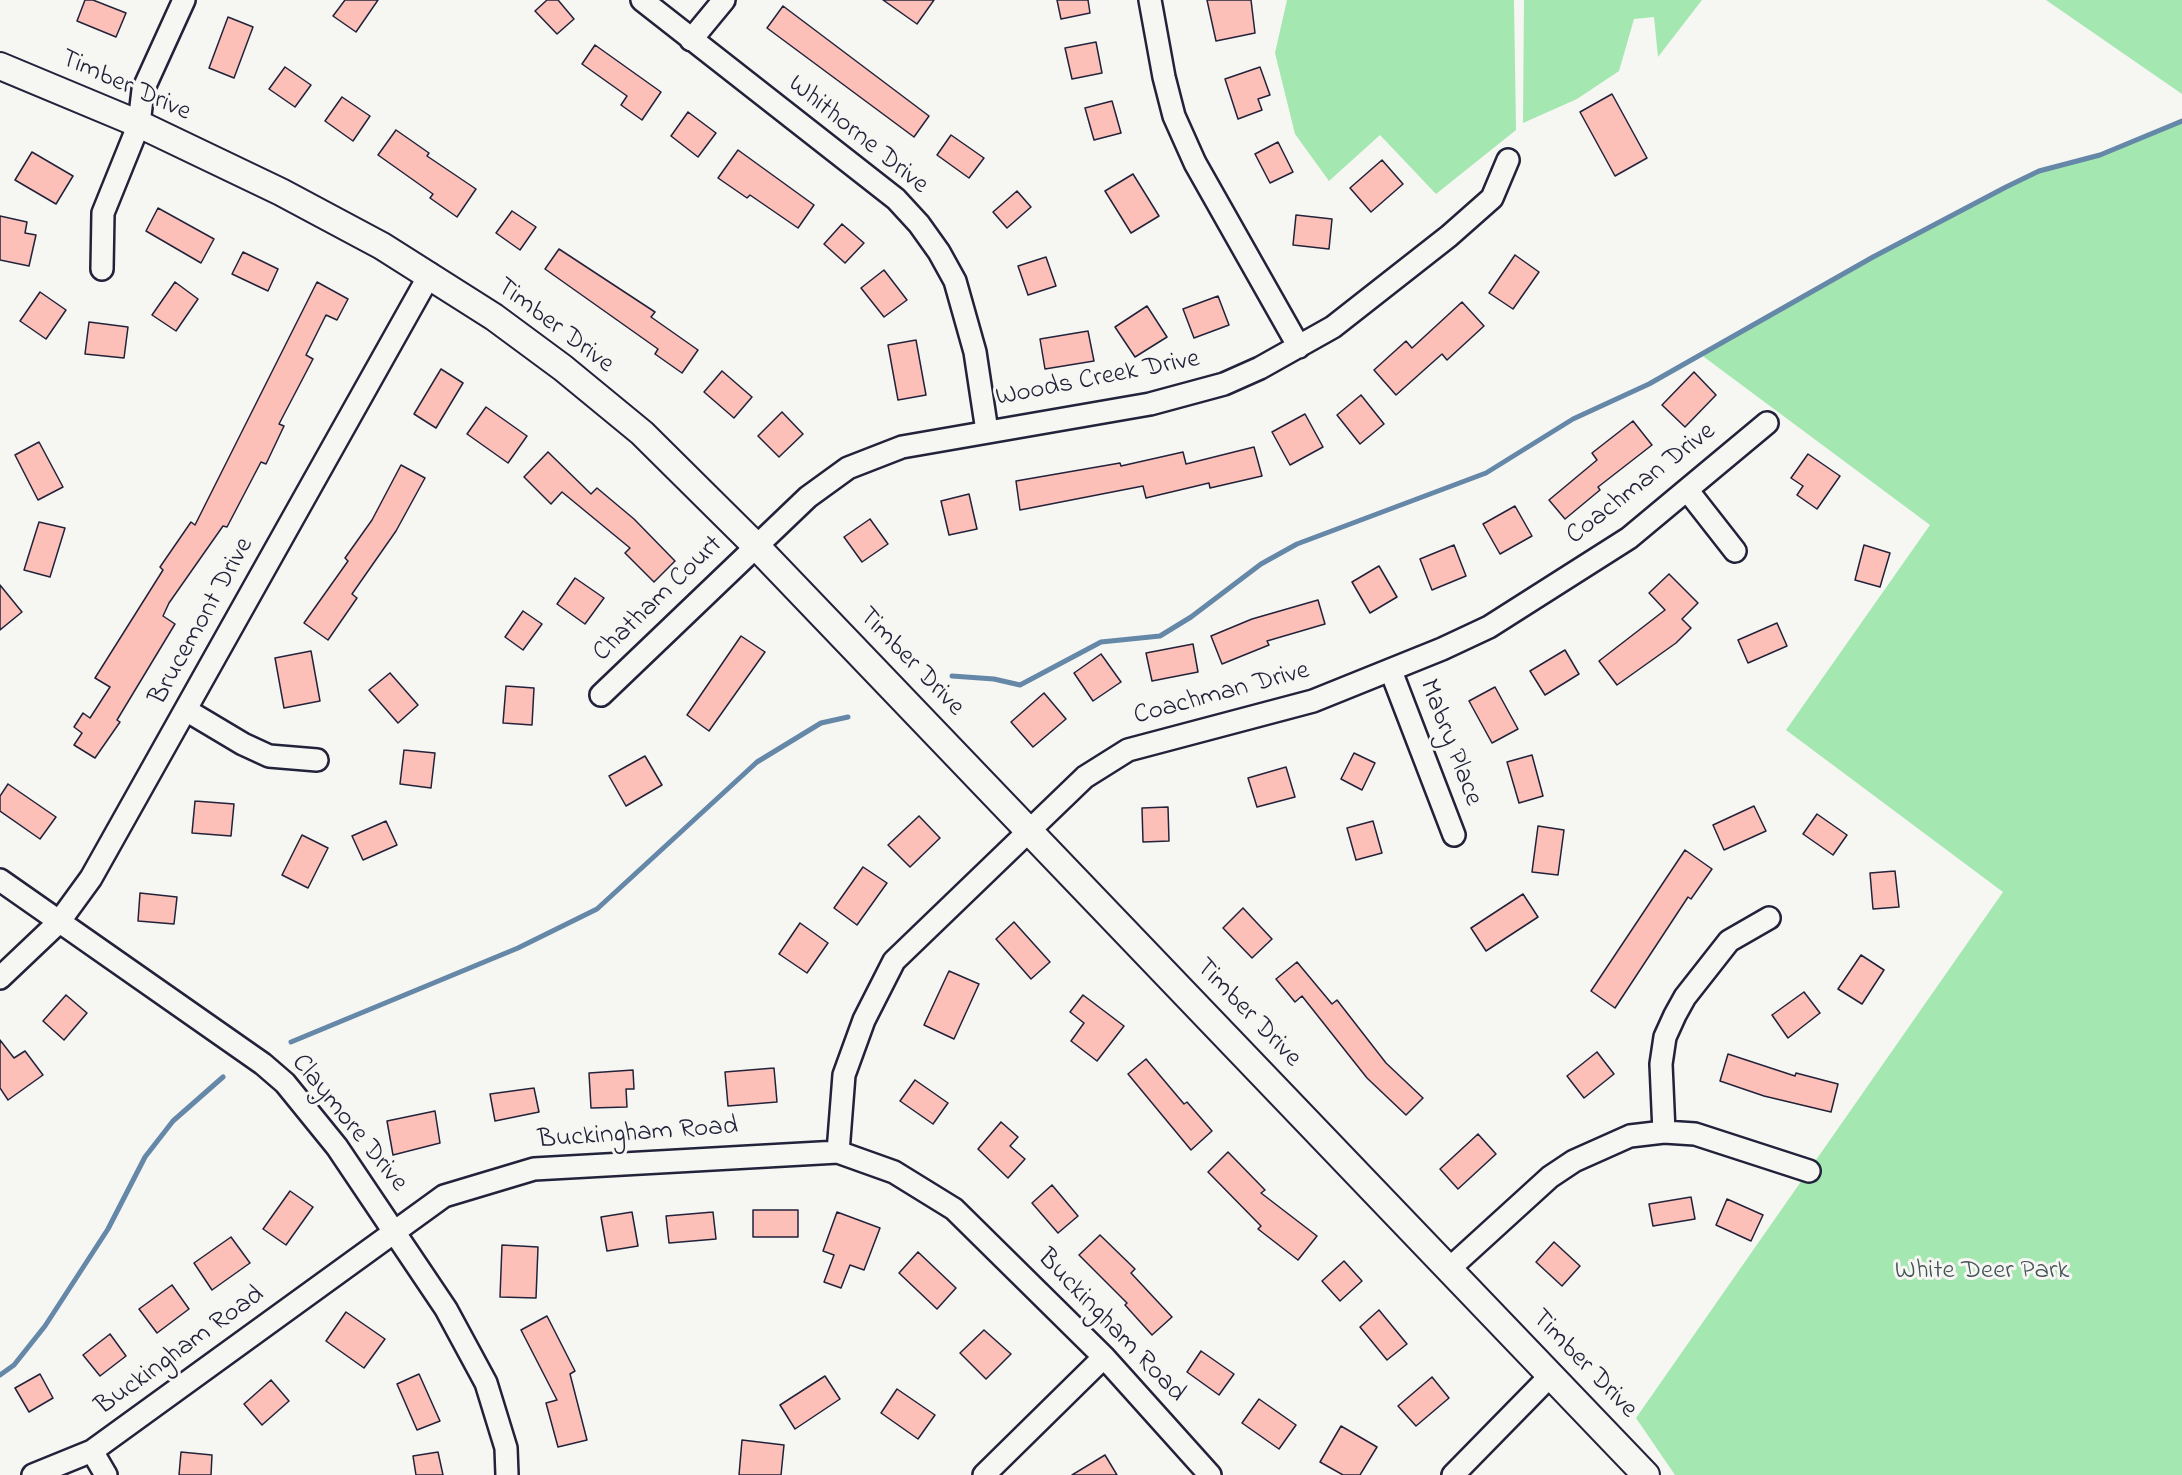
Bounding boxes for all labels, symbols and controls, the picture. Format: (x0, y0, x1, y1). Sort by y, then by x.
street label: Timber Drive (55, 44, 195, 130)
street label: Whithorne Drive (780, 69, 934, 203)
street label: Timber Drive (489, 272, 619, 382)
street label: Woods Creek Drive (993, 344, 1203, 416)
street label: Coachman Drive (1561, 417, 1723, 553)
street label: Chatham Court (587, 530, 731, 670)
street label: Brucemont Drive (144, 533, 262, 711)
street label: Timber Drive (850, 602, 970, 724)
street label: Coachman Drive (1131, 656, 1313, 734)
street label: Mabry Place (1410, 675, 1488, 811)
street label: Timber Drive (1187, 953, 1307, 1075)
street label: Claymore Drive (283, 1049, 413, 1199)
street label: Buckingham Road (537, 1112, 739, 1158)
street label: Buckingham Road (1029, 1244, 1191, 1410)
park label: White Deer Park (1895, 1257, 2069, 1289)
street label: Buckingham Road (90, 1280, 272, 1424)
street label: Timber Drive (1523, 1304, 1643, 1426)

